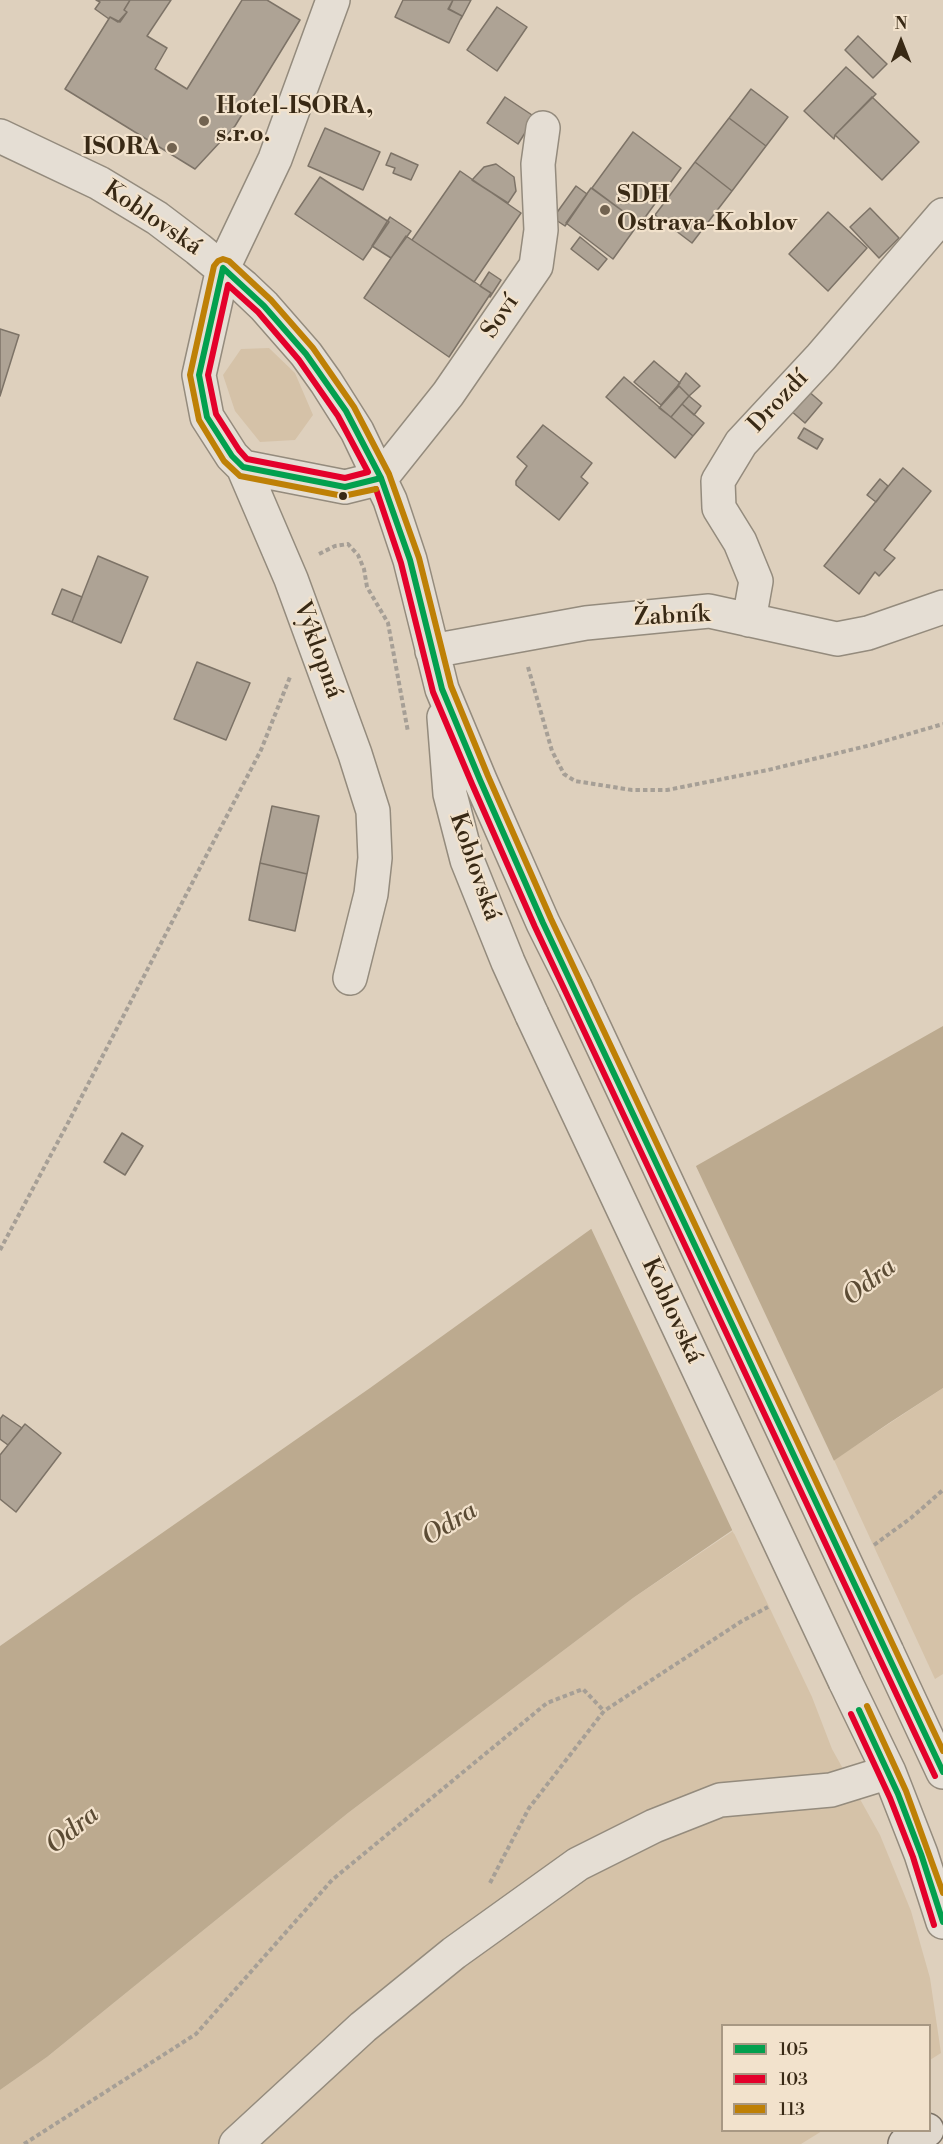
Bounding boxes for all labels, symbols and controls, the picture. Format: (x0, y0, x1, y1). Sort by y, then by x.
north arrow (871, 12, 931, 72)
text: N (895, 14, 907, 34)
place label: Hotel-ISORA, s.r.o. (216, 93, 374, 149)
marker: Hotel-ISORA, s.r.o. (197, 114, 211, 128)
place label: ISORA (83, 134, 160, 162)
marker: ISORA (165, 141, 179, 155)
street label: Koblovská (97, 176, 207, 262)
place label: SDH Ostrava-Koblov (617, 182, 797, 238)
marker: SDH Ostrava-Koblov (598, 203, 612, 217)
street label: Soví (476, 290, 526, 344)
street label: Drozdí (743, 365, 815, 439)
unlabelled marker (337, 490, 349, 502)
street label: Výklopná (286, 597, 348, 703)
street label: Žabník (633, 601, 711, 633)
street label: Koblovská (442, 809, 506, 925)
water label: Odra (837, 1252, 903, 1314)
street label: Koblovská (634, 1254, 708, 1368)
water label: Odra (417, 1496, 483, 1554)
water label: Odra (40, 1800, 106, 1862)
legend (721, 2024, 931, 2132)
text: 105 (779, 2038, 808, 2061)
text: 103 (779, 2068, 808, 2091)
text: 113 (779, 2098, 805, 2121)

